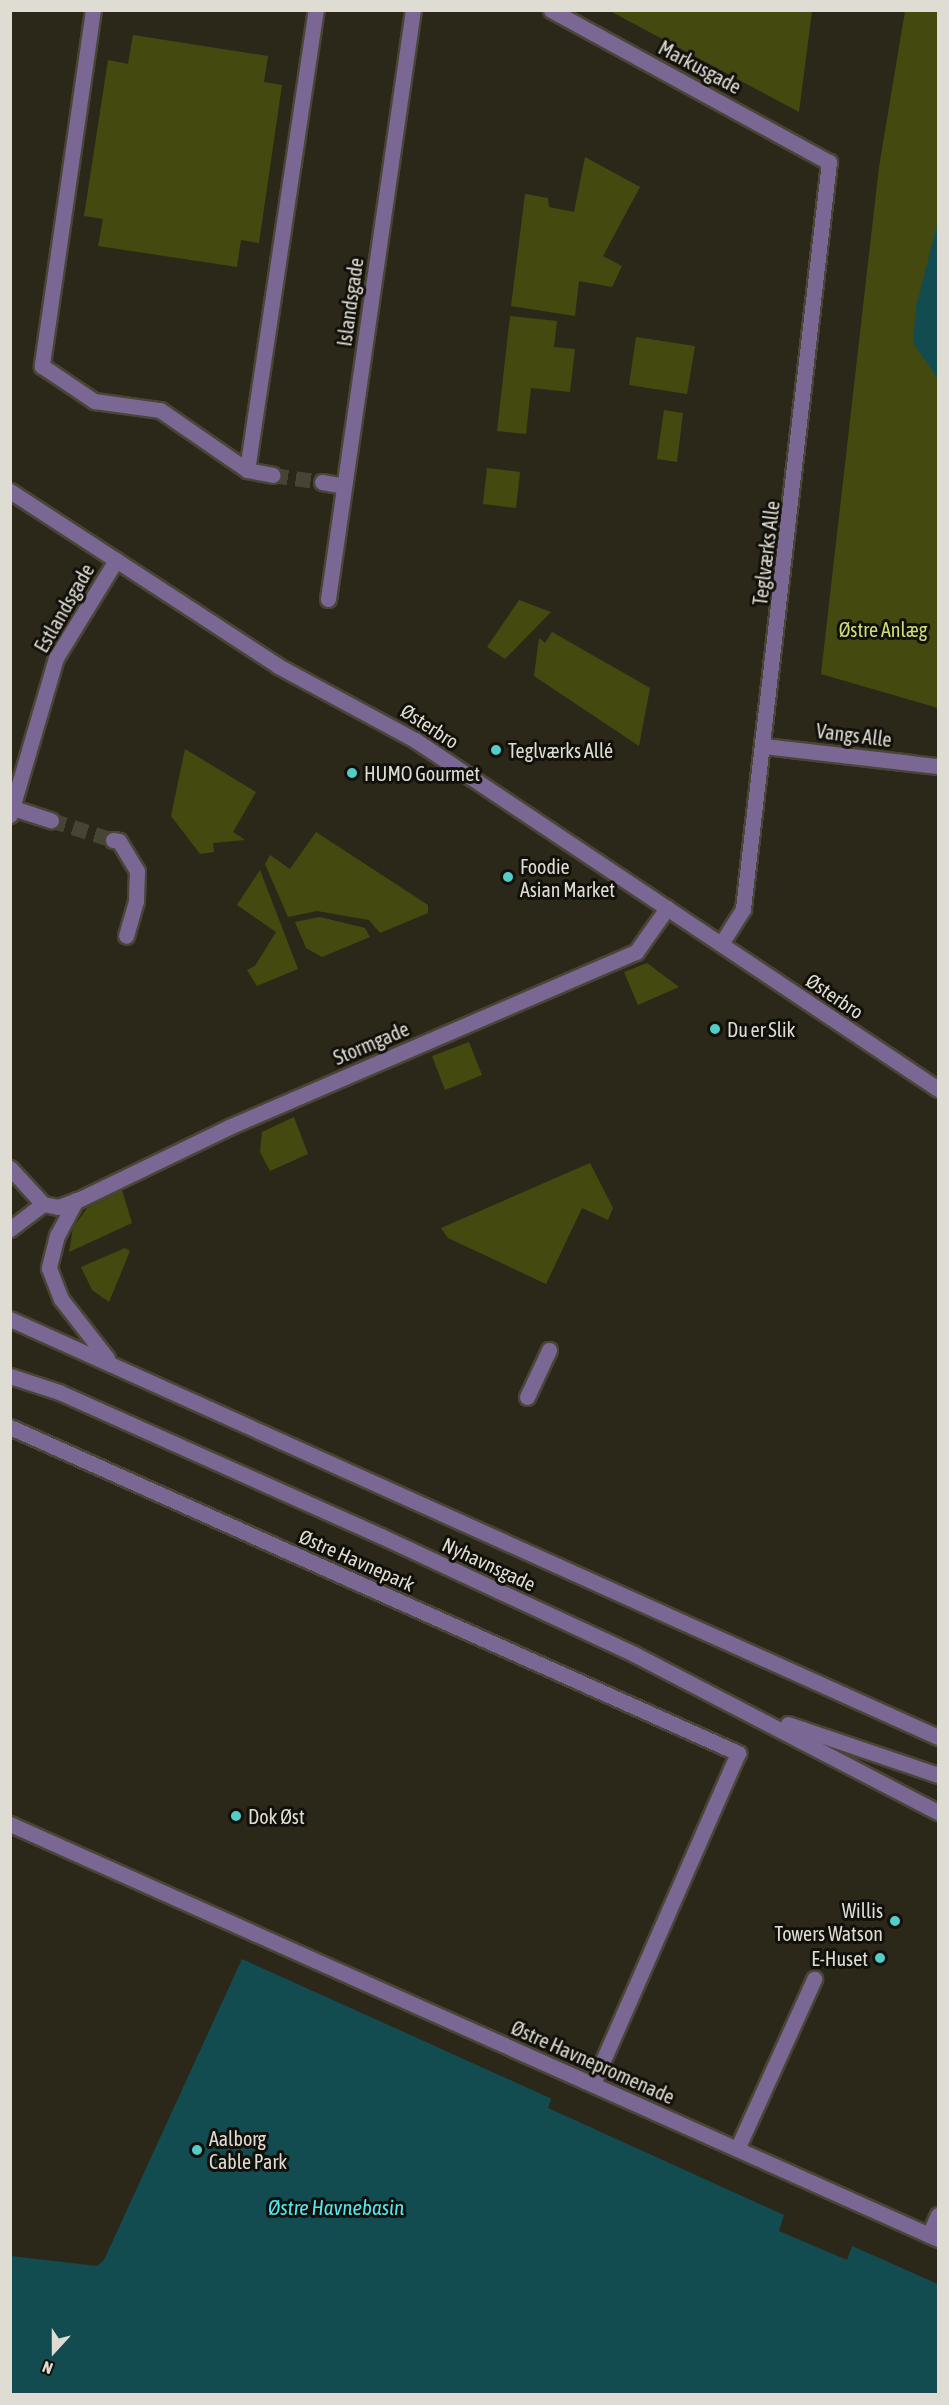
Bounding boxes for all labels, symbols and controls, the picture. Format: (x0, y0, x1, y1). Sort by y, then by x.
street label: Markusgade (655, 35, 745, 99)
street label: Islandsgade (332, 256, 368, 348)
street label: Teglværks Alle (748, 499, 784, 607)
street label: Estlandsgade (29, 559, 99, 657)
park label: Østre Anlæg (839, 617, 927, 641)
street label: Østerbro (397, 698, 463, 754)
street label: Vangs Alle (815, 718, 893, 752)
place label: Teglværks Allé (508, 738, 613, 762)
marker: Teglværks Allé (489, 743, 503, 757)
place label: HUMO Gourmet (364, 761, 480, 785)
marker: HUMO Gourmet (345, 766, 359, 780)
place label: Foodie Asian Market (520, 854, 615, 901)
marker: Foodie Asian Market (501, 870, 515, 884)
street label: Østerbro (802, 968, 868, 1024)
street label: Stormgade (330, 1016, 412, 1070)
place label: Du er Slik (727, 1017, 795, 1041)
marker: Du er Slik (708, 1022, 722, 1036)
street label: Østre Havnepark (296, 1524, 418, 1596)
street label: Nyhavnsgade (439, 1532, 539, 1596)
place label: Dok Øst (248, 1804, 305, 1828)
marker: Dok Øst (229, 1809, 243, 1823)
place label: Willis Towers Watson (775, 1898, 883, 1945)
marker: Willis Towers Watson (888, 1914, 902, 1928)
place label: E-Huset (811, 1946, 868, 1970)
marker: E-Huset (873, 1951, 887, 1965)
street label: Østre Havnepromenade (508, 2015, 678, 2109)
place label: Aalborg Cable Park (209, 2126, 287, 2173)
marker: Aalborg Cable Park (190, 2143, 204, 2157)
water label: Østre Havnebasin (268, 2194, 404, 2220)
north arrow (24, 2321, 84, 2381)
text: N (40, 2358, 55, 2378)

